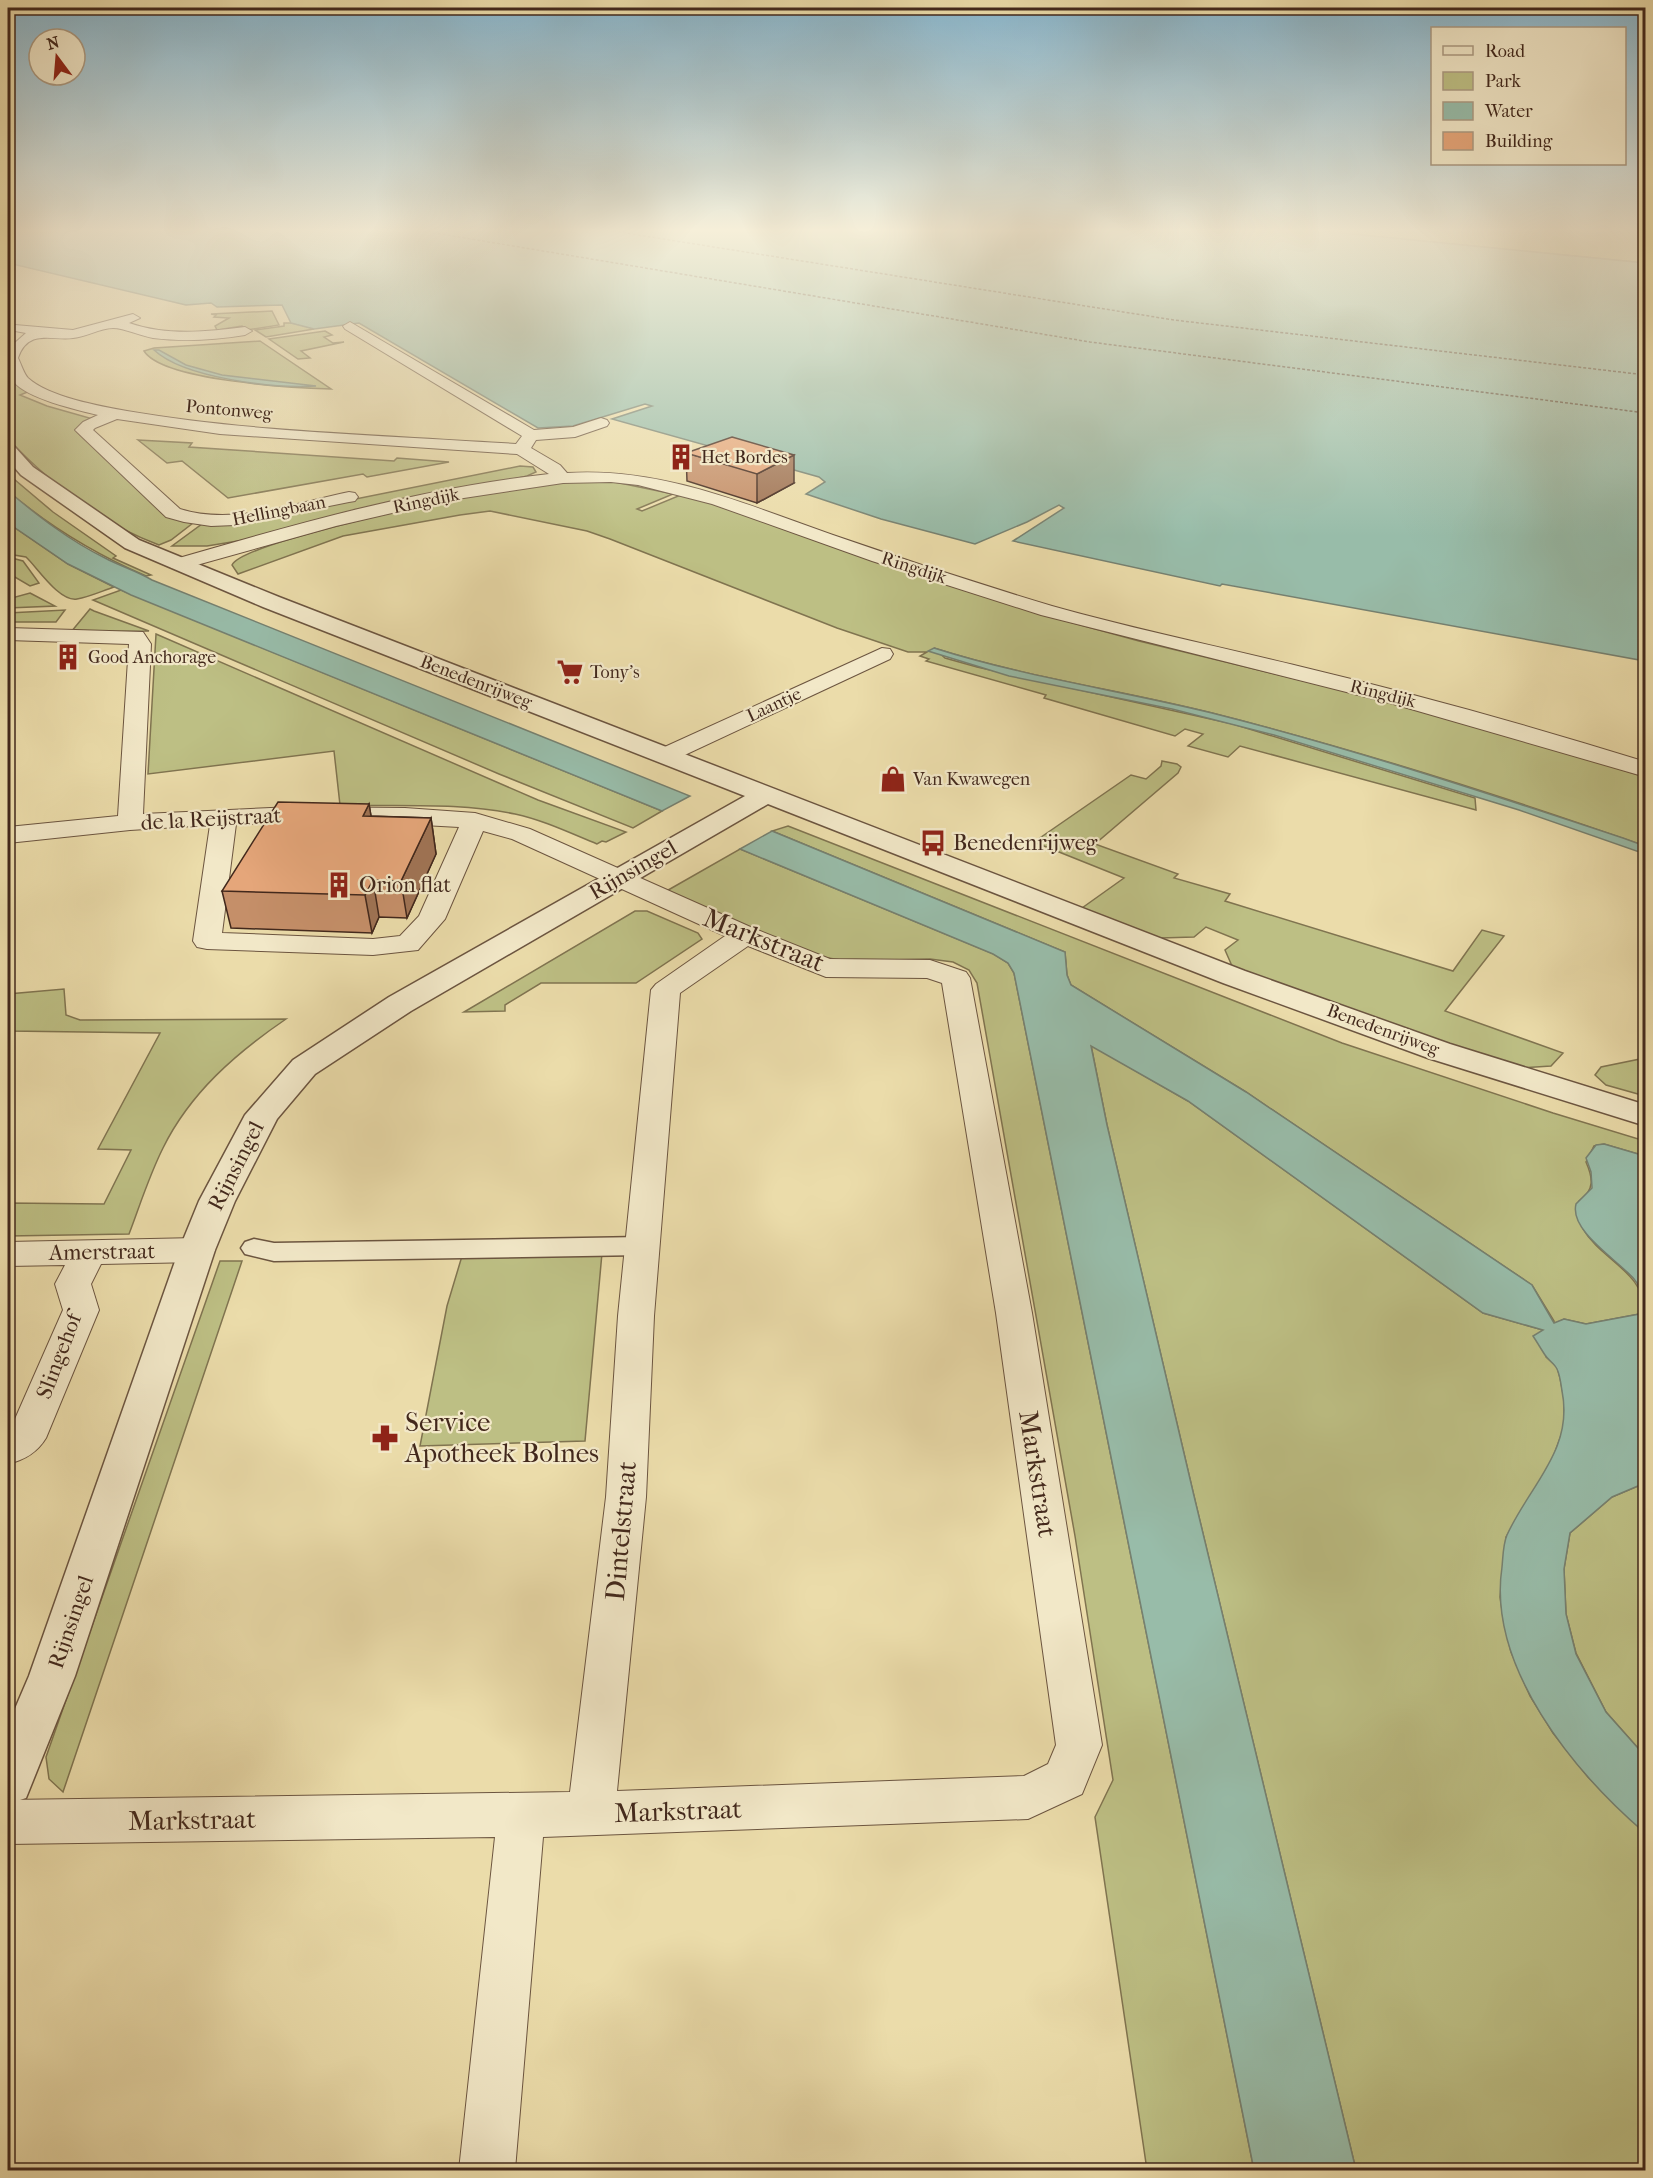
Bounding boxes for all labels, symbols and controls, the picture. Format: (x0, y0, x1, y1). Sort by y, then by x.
north arrow (27, 27, 87, 87)
legend (1431, 27, 1626, 165)
text: N (45, 32, 62, 54)
text: Road (1485, 41, 1525, 62)
text: Park (1485, 71, 1522, 92)
text: Water (1484, 101, 1533, 122)
text: Building (1485, 131, 1553, 152)
street label: Pontonweg (185, 396, 274, 424)
building icon: Het Bordes (666, 442, 696, 472)
place label: Het Bordes (701, 447, 788, 468)
street label: Ringdijk (391, 484, 462, 518)
street label: Hellingbaan (230, 492, 328, 530)
street label: Ringdijk (879, 548, 950, 589)
building icon: Good Anchorage (53, 642, 83, 672)
place label: Good Anchorage (88, 647, 216, 668)
street label: Benedenrijweg (417, 651, 535, 713)
supermarket icon: Tony's (555, 657, 585, 687)
place label: Tony's (590, 662, 640, 683)
street label: Ringdijk (1348, 676, 1419, 712)
street label: Laantje (743, 683, 805, 727)
shop icon: Van Kwawegen (878, 764, 908, 794)
place label: Van Kwawegen (912, 769, 1031, 790)
street label: de la Reijstraat (140, 802, 282, 836)
bus stop icon: Benedenrijweg (918, 828, 948, 858)
place label: Benedenrijweg (953, 830, 1098, 856)
street label: Rijnsingel (585, 835, 681, 905)
building icon: Orion flat (324, 870, 354, 900)
place label: Orion flat (359, 872, 451, 898)
street label: Markstraat (699, 901, 830, 979)
street label: Benedenrijweg (1324, 1000, 1442, 1060)
street label: Rijnsingel (202, 1117, 270, 1215)
street label: Amerstraat (48, 1238, 155, 1266)
street label: Slingehof (31, 1305, 89, 1403)
place label: Service Apotheek Bolnes (404, 1406, 599, 1469)
street label: Markstraat (1012, 1408, 1064, 1540)
pharmacy icon: Service Apotheek Bolnes (370, 1423, 400, 1453)
street label: Dintelstraat (599, 1459, 643, 1602)
street label: Rijnsingel (43, 1572, 99, 1672)
street label: Markstraat (614, 1793, 743, 1829)
street label: Markstraat (128, 1803, 257, 1837)

